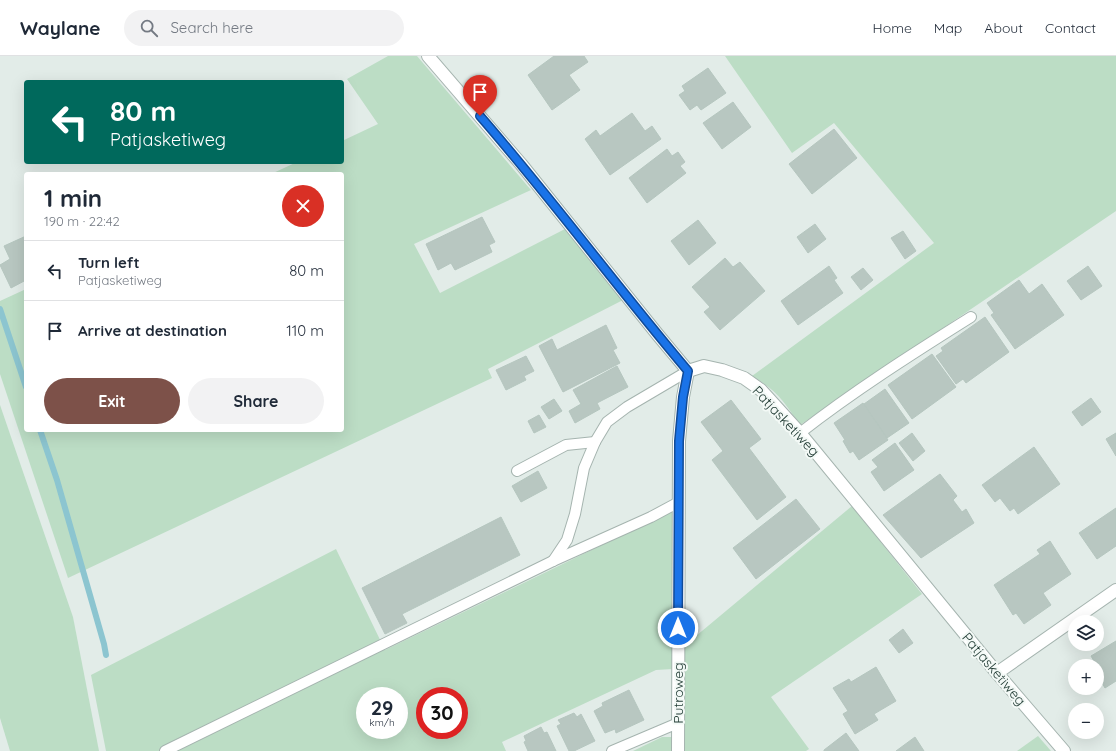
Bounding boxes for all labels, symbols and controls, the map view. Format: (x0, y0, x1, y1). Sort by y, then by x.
search box (124, 10, 404, 46)
text: Waylane (20, 16, 100, 40)
icon: search (138, 17, 160, 39)
text: Search here (170, 18, 253, 37)
text: Home (873, 19, 912, 37)
text: Map (934, 19, 962, 37)
text: About (984, 19, 1023, 37)
text: Contact (1045, 19, 1096, 37)
pin (463, 75, 497, 116)
icon: arrive (469, 81, 491, 103)
text: 80 m (110, 93, 176, 128)
icon: left (44, 96, 96, 148)
text: Patjasketiweg (110, 128, 226, 151)
text: 1 min (44, 183, 102, 213)
button: close (282, 185, 324, 227)
text: 190 m · 22:42 (44, 213, 120, 229)
text: Turn left (78, 253, 140, 272)
icon: left (44, 260, 66, 282)
text: 80 m (289, 261, 324, 280)
text: Patjasketiweg (78, 272, 162, 288)
icon: arrive (44, 320, 66, 342)
text: Arrive at destination (78, 321, 227, 340)
text: 110 m (286, 321, 324, 340)
button: Exit (44, 378, 180, 424)
button: Share (188, 378, 324, 424)
street label: Patjasketiweg (749, 382, 823, 460)
position arrow (657, 607, 699, 649)
map controls (1068, 615, 1104, 739)
button: layers (1068, 615, 1104, 651)
street label: Patjasketiweg (958, 629, 1030, 709)
button: + (1068, 659, 1104, 695)
street label: Putroweg (669, 662, 687, 724)
speed limit sign: 30 (416, 687, 468, 739)
text: 29 (371, 695, 393, 720)
button: − (1068, 703, 1104, 739)
text: km/h (369, 716, 395, 729)

